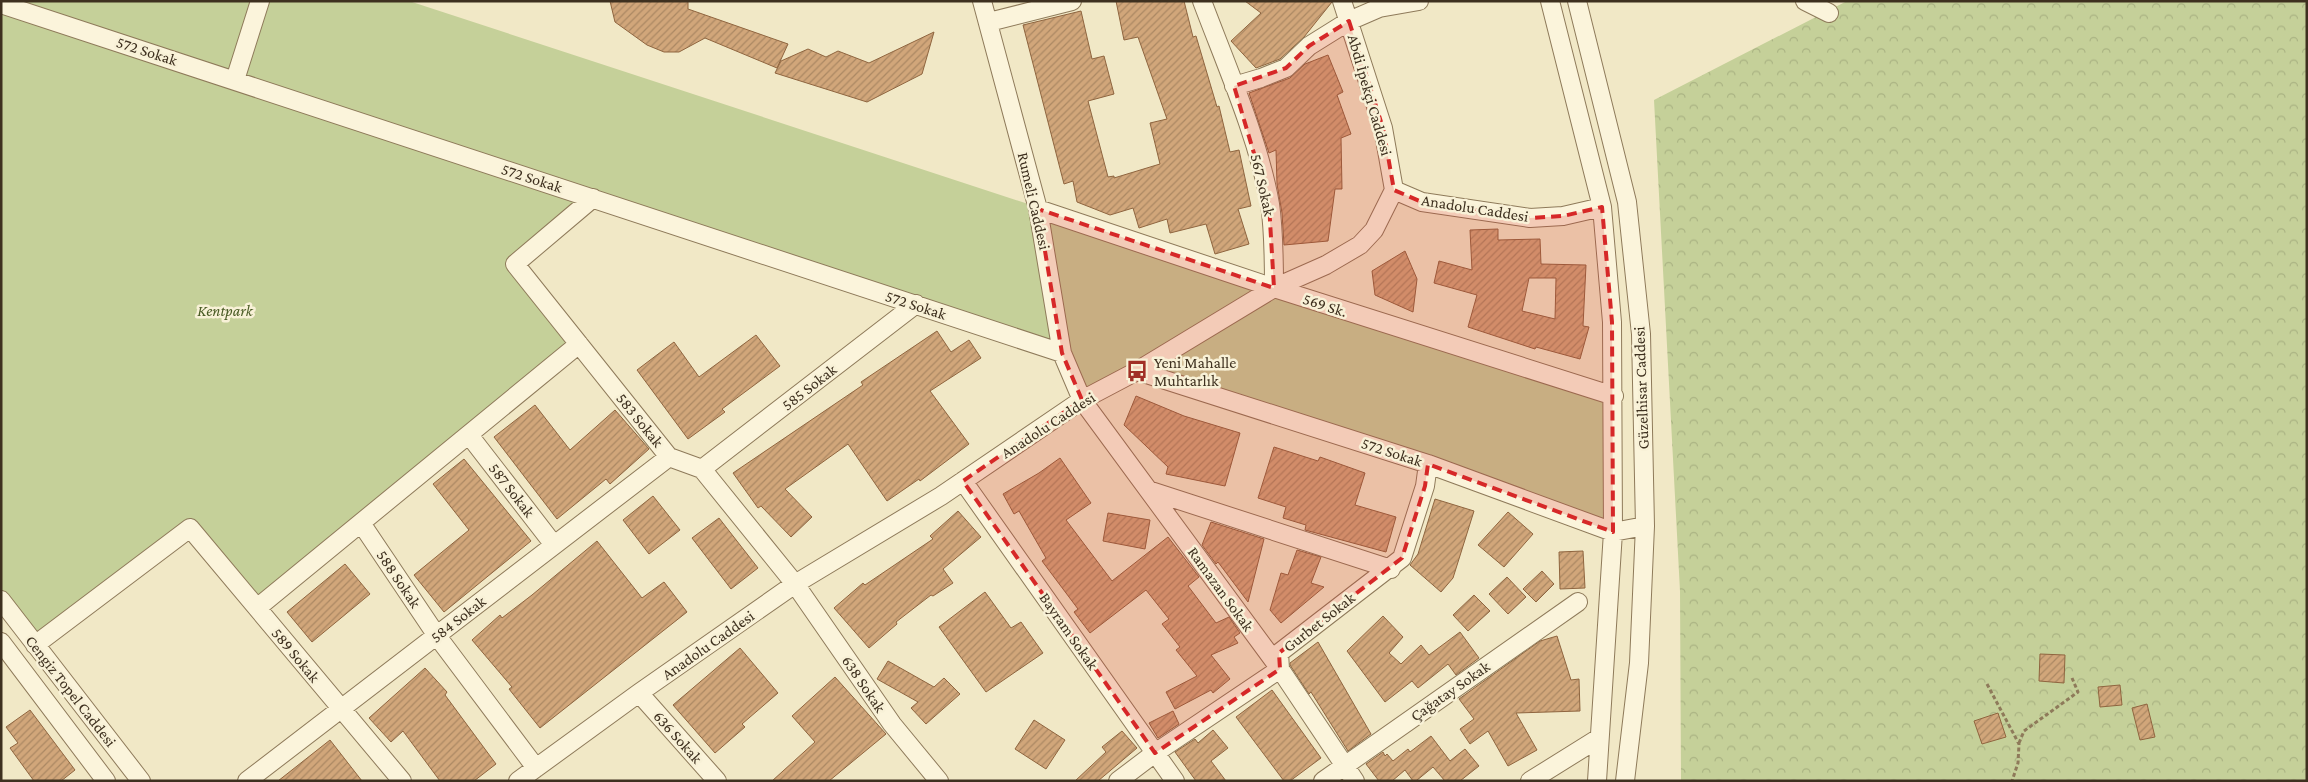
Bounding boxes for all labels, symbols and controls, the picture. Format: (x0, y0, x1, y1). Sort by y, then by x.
street label: Abdi İpekçi Caddesi (1344, 32, 1395, 158)
street label: 572 Sokak (114, 33, 180, 69)
street label: Rumeli Caddesi (1015, 151, 1053, 251)
street label: 567 Sokak (1248, 152, 1278, 218)
street label: 572 Sokak (499, 160, 565, 196)
street label: Anadolu Caddesi (1420, 191, 1530, 225)
street label: 572 Sokak (883, 287, 949, 323)
street label: 569 Sk. (1301, 290, 1349, 320)
park label: Kentpark (197, 302, 254, 320)
street label: Güzelhisar Caddesi (1630, 326, 1652, 450)
place label: Yeni Mahalle Muhtarlık (1154, 354, 1236, 389)
bus stop icon: Yeni Mahalle Muhtarlık (1124, 358, 1150, 384)
street label: 585 Sokak (778, 360, 840, 414)
street label: Anadolu Caddesi (998, 388, 1098, 462)
street label: 583 Sokak (613, 390, 667, 451)
street label: 572 Sokak (1359, 434, 1425, 470)
street label: 587 Sokak (486, 460, 539, 521)
street label: Ramazan Sokak (1185, 543, 1258, 635)
street label: 588 Sokak (374, 547, 425, 611)
street label: Bayram Sokak (1035, 589, 1102, 674)
street label: Gurbet Sokak (1280, 589, 1358, 655)
street label: 584 Sokak (427, 592, 489, 646)
street label: Anadolu Caddesi (659, 607, 757, 683)
street label: 589 Sokak (269, 625, 324, 686)
street label: Cengiz Topel Caddesi (22, 632, 120, 751)
street label: 638 Sokak (839, 652, 889, 716)
street label: Çağatay Sokak (1407, 657, 1494, 725)
street label: 636 Sokak (650, 707, 706, 767)

